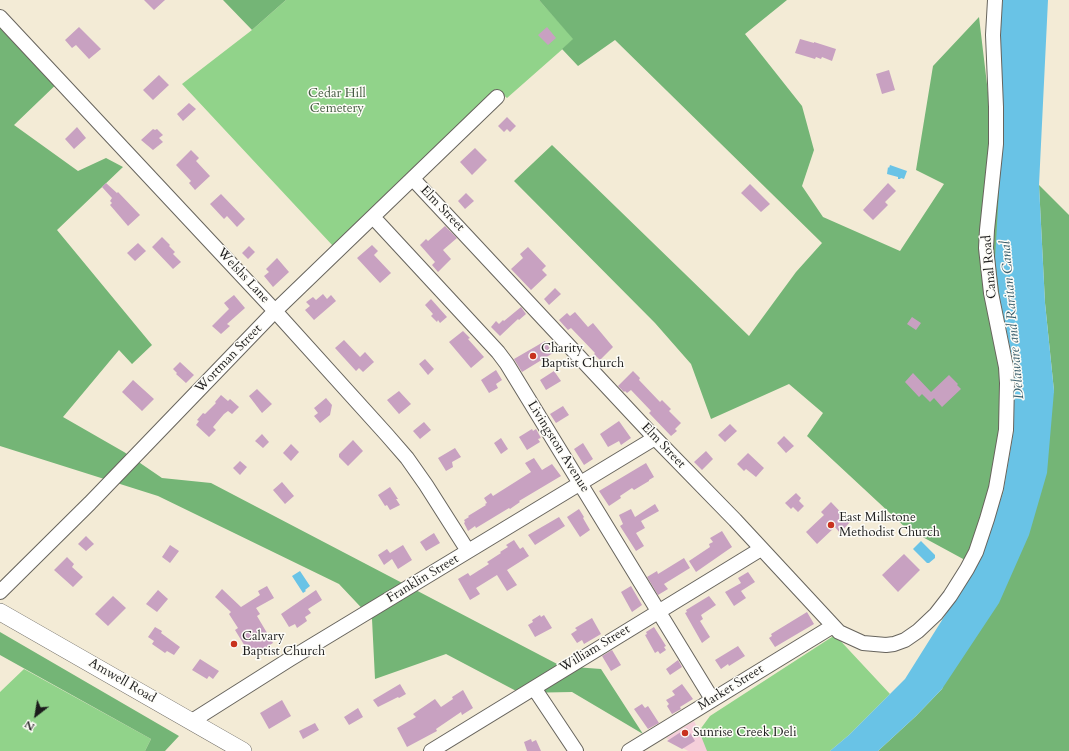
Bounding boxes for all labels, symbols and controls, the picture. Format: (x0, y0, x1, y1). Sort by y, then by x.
park label: Cedar Hill Cemetery (308, 86, 366, 117)
street label: Elm Street (417, 183, 467, 235)
street label: Canal Road (979, 234, 1001, 300)
water label: Delaware and Raritan Canal (998, 240, 1028, 400)
street label: Welshs Lane (214, 245, 272, 307)
street label: Wortman Street (192, 322, 266, 396)
place label: Charity Baptist Church (541, 341, 624, 372)
marker: Charity Baptist Church (528, 351, 538, 361)
street label: Livingston Avenue (524, 398, 592, 496)
street label: Elm Street (638, 420, 688, 472)
place label: East Millstone Methodist Church (839, 510, 940, 541)
marker: East Millstone Methodist Church (826, 520, 836, 530)
street label: Franklin Street (384, 551, 462, 607)
street label: William Street (557, 622, 633, 676)
place label: Calvary Baptist Church (242, 629, 325, 660)
marker: Calvary Baptist Church (229, 639, 239, 649)
street label: Amwell Road (86, 655, 158, 707)
street label: Market Street (695, 662, 767, 714)
north arrow (16, 695, 56, 735)
text: N (22, 717, 38, 735)
place label: Sunrise Creek Deli (693, 725, 797, 741)
marker: Sunrise Creek Deli (680, 728, 690, 738)

